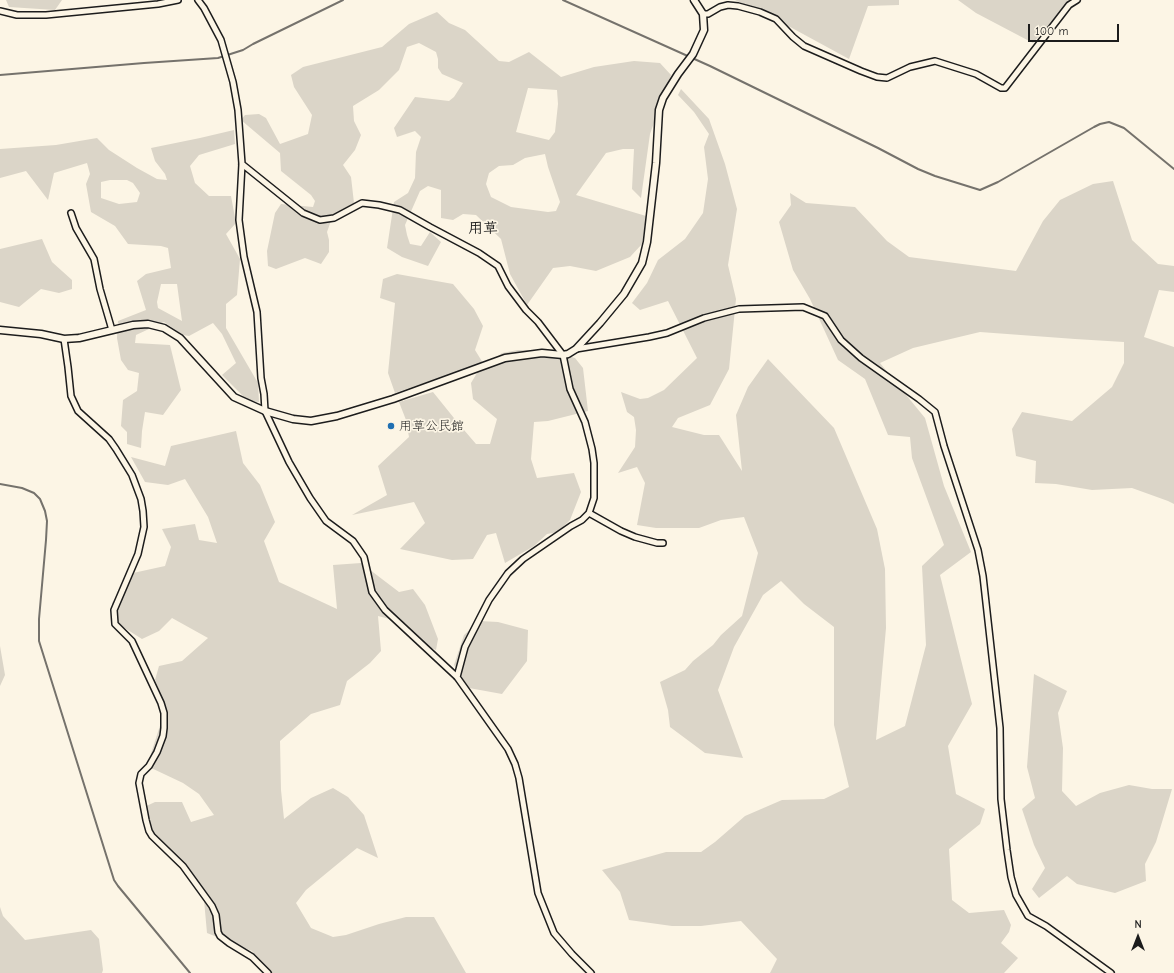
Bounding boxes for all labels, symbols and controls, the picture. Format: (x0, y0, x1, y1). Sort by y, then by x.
scale bar (1030, 16, 1121, 42)
text: 100 m (1035, 24, 1068, 38)
district label: 用草 (468, 220, 498, 238)
place label: 用草公民館 (399, 418, 464, 434)
marker: 用草公民館 (386, 421, 396, 431)
north arrow (1118, 917, 1158, 957)
text: N (1134, 918, 1142, 931)

